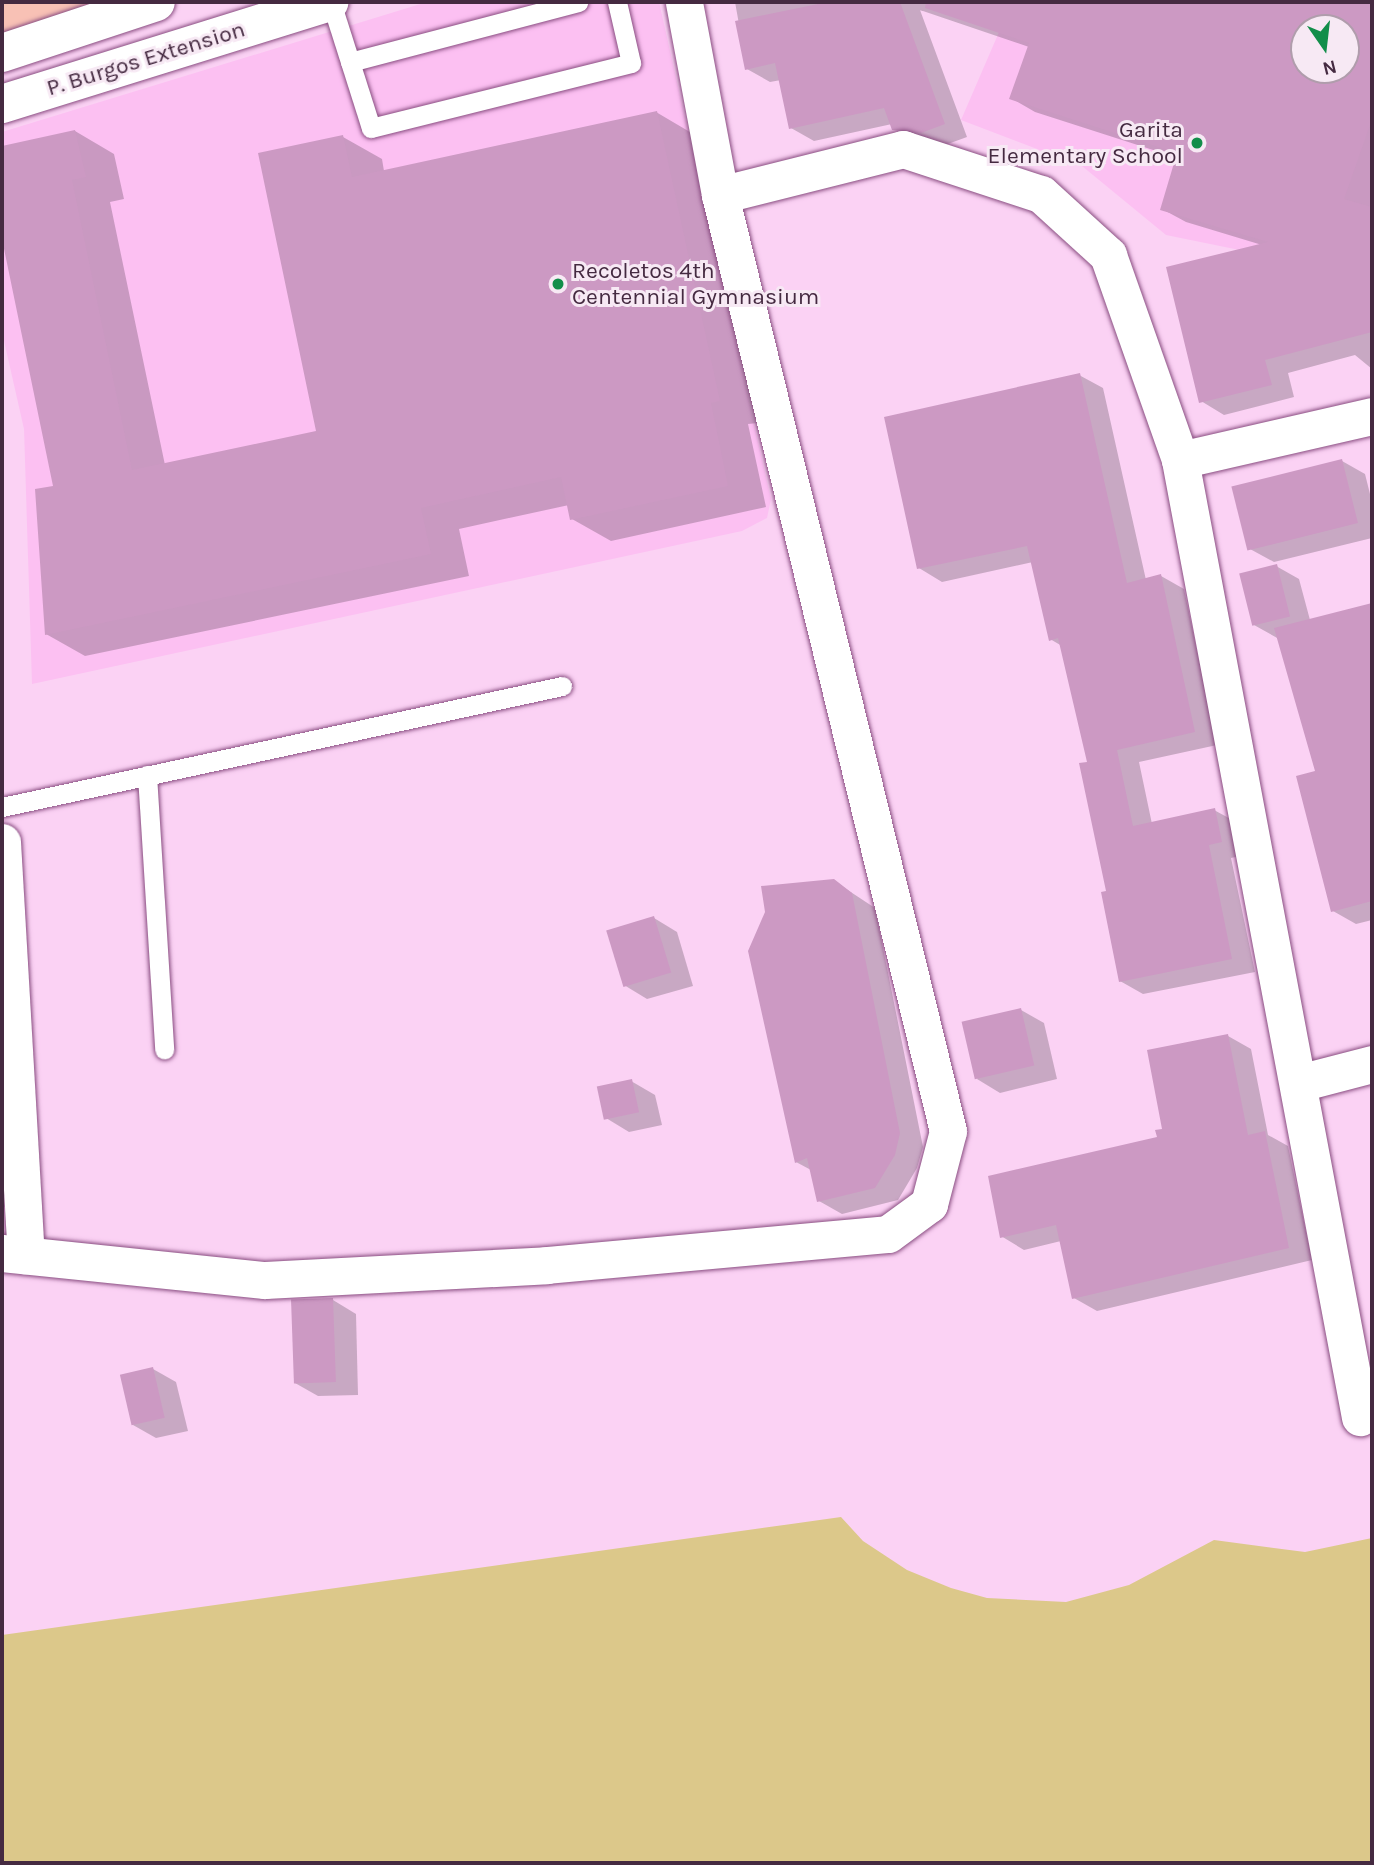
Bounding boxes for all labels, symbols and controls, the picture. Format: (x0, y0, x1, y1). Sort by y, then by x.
north arrow (1290, 14, 1360, 84)
street label: P. Burgos Extension (43, 16, 249, 102)
text: N (1320, 55, 1339, 80)
place label: Garita Elementary School (988, 116, 1183, 170)
marker: Garita Elementary School (1189, 135, 1205, 151)
place label: Recoletos 4th Centennial Gymnasium (572, 257, 819, 311)
marker: Recoletos 4th Centennial Gymnasium (550, 276, 566, 292)

